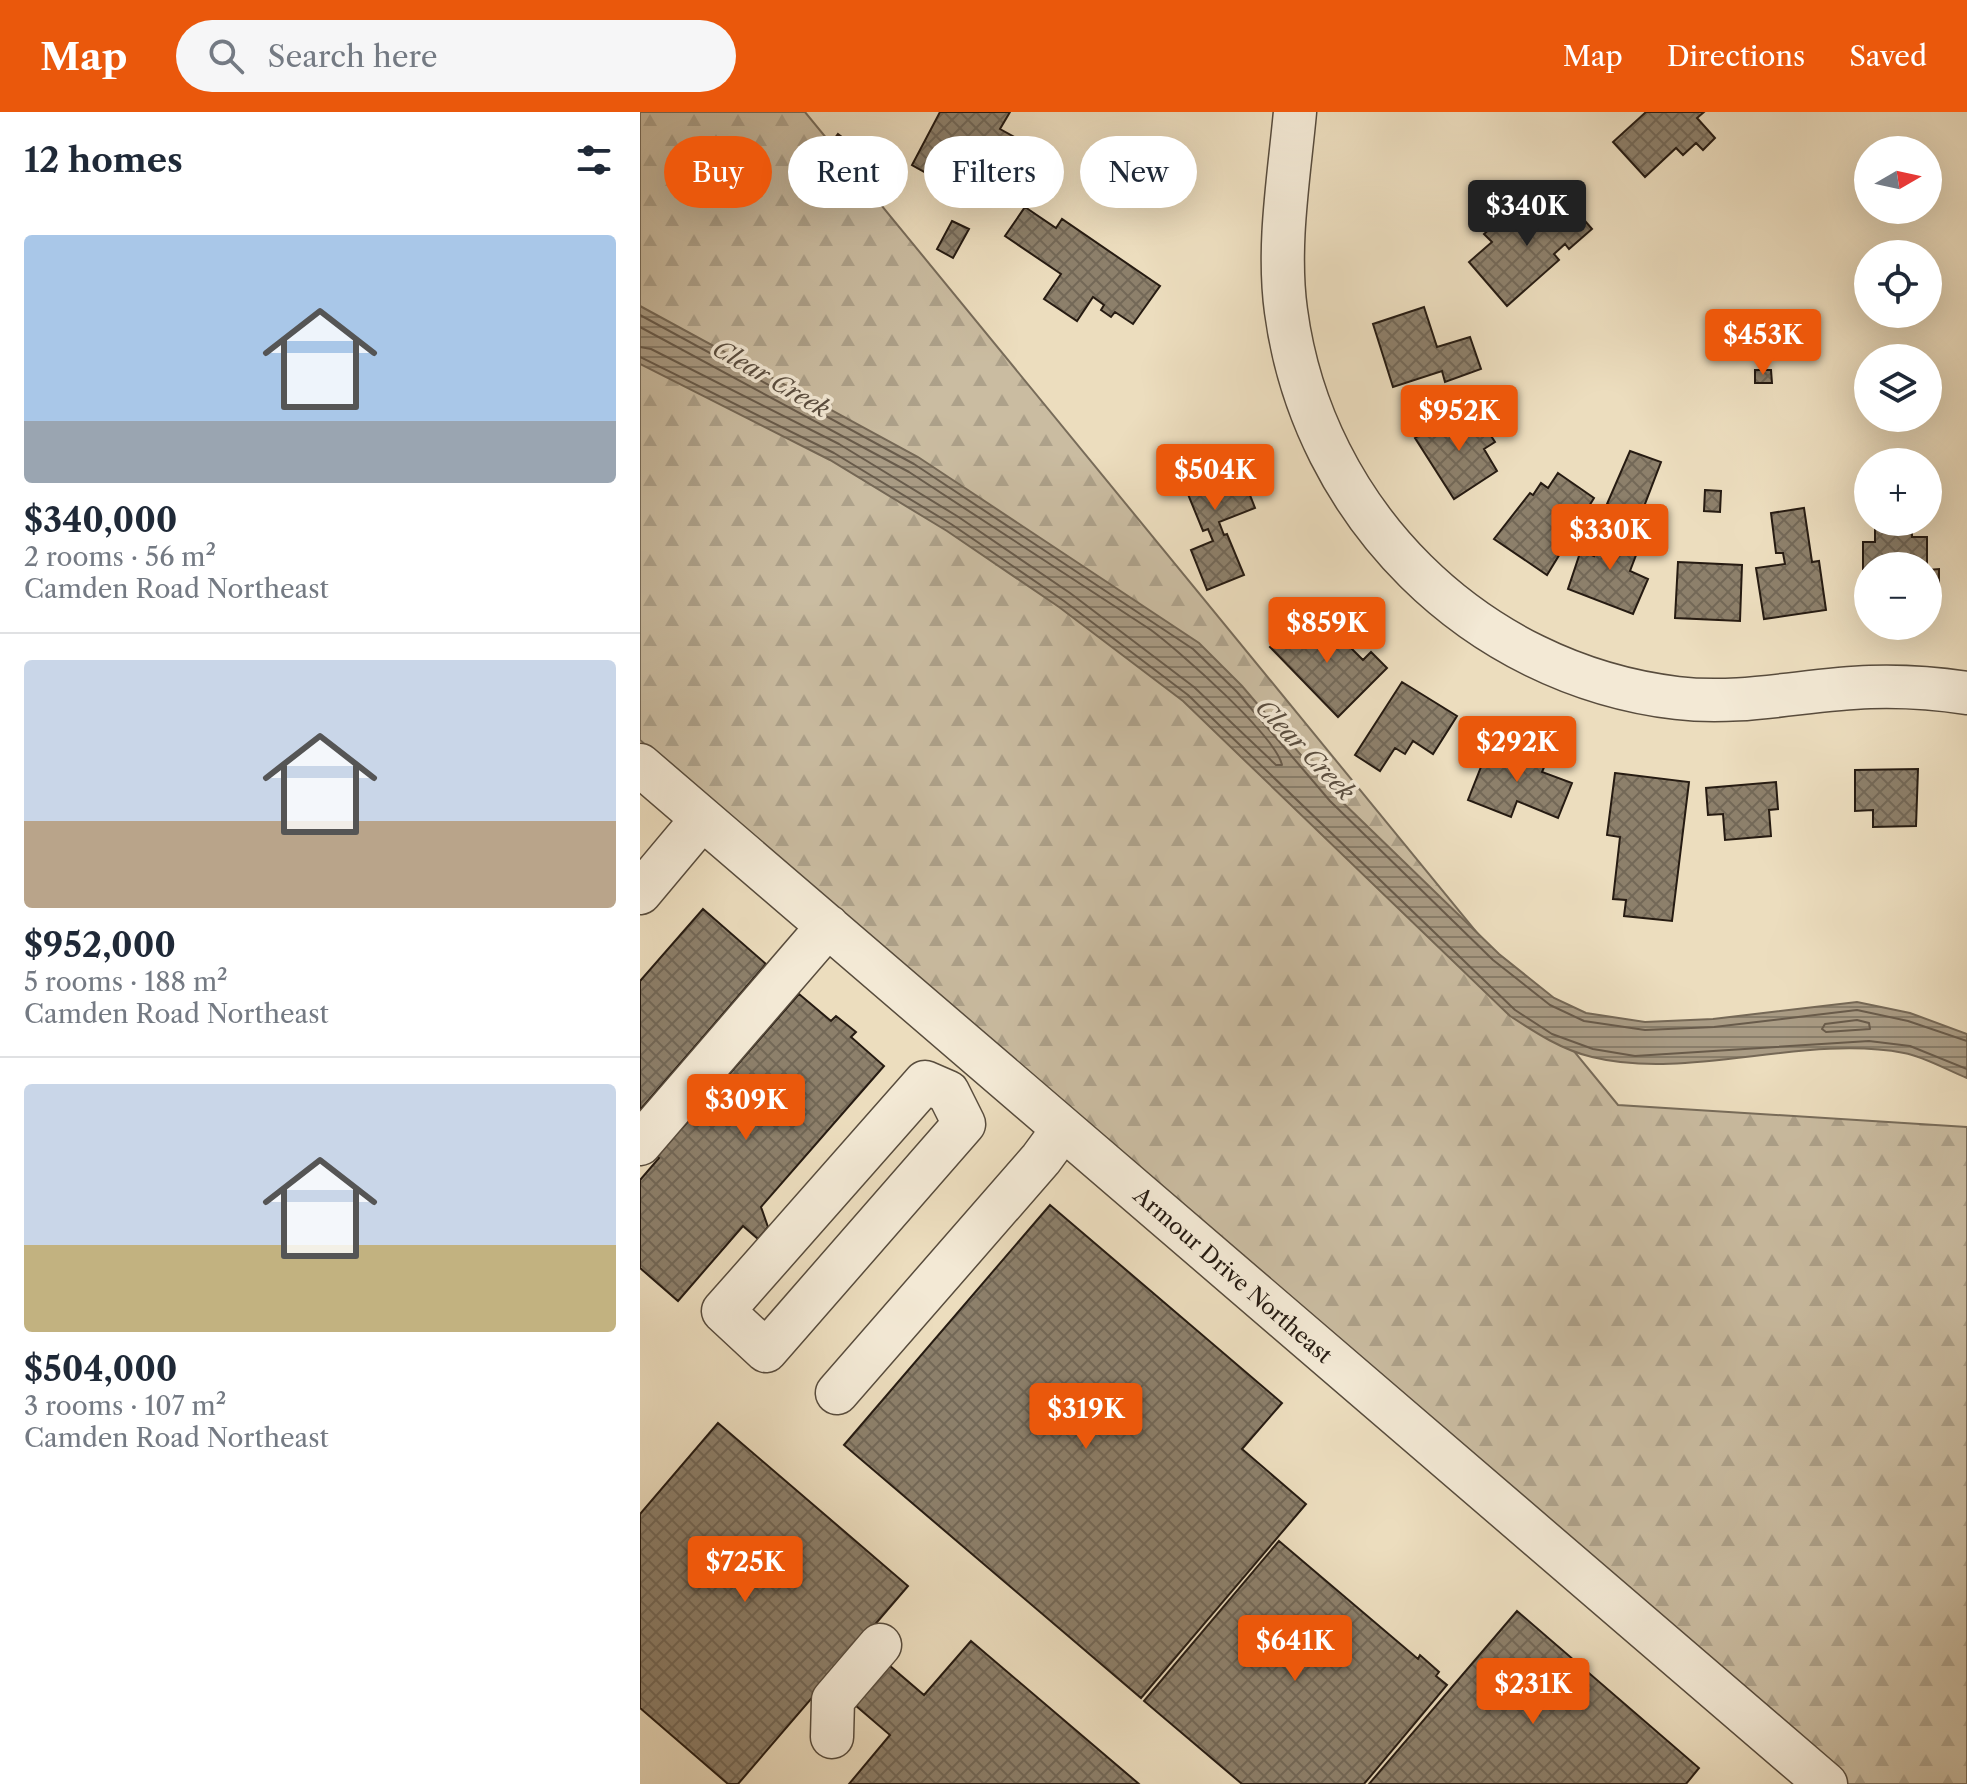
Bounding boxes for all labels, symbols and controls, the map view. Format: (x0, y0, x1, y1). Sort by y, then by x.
search box (176, 20, 736, 92)
text: Map (40, 33, 128, 80)
icon: search (204, 34, 248, 78)
text: Search here (268, 38, 438, 75)
text: Map (1563, 39, 1623, 73)
text: Directions (1667, 39, 1805, 73)
text: Saved (1849, 39, 1927, 73)
chip: Buy (664, 136, 772, 208)
chip: Rent (788, 136, 908, 208)
chip: Filters (924, 136, 1064, 208)
chip: New (1080, 136, 1197, 208)
north arrow (1854, 136, 1942, 224)
map controls (1854, 136, 1942, 640)
icon: filters (572, 138, 616, 182)
text: 12 homes (24, 139, 183, 181)
pin: $340K (1471, 180, 1583, 248)
text: $340K (1486, 190, 1568, 222)
button: locate (1854, 240, 1942, 328)
icon: home (248, 287, 392, 431)
pin: $453K (1707, 309, 1819, 377)
text: $453K (1723, 319, 1803, 351)
water label: Clear Creek (708, 334, 835, 424)
button: layers (1854, 344, 1942, 432)
pin: $952K (1403, 385, 1515, 453)
text: $952K (1419, 395, 1499, 427)
pin: $504K (1159, 444, 1271, 512)
button: + (1854, 448, 1942, 536)
text: $504K (1174, 454, 1256, 486)
text: $340,000 (24, 499, 178, 541)
pin: $330K (1554, 504, 1666, 572)
text: $330K (1569, 514, 1651, 546)
text: 2 rooms · 56 m² (24, 541, 216, 573)
button: − (1854, 552, 1942, 640)
text: Camden Road Northeast (24, 573, 329, 605)
pin: $859K (1271, 597, 1383, 665)
text: $859K (1286, 607, 1368, 639)
water label: Clear Creek (1250, 693, 1361, 807)
icon: home (248, 712, 392, 856)
pin: $292K (1461, 716, 1573, 784)
text: $292K (1476, 726, 1558, 758)
text: $952,000 (24, 924, 176, 966)
text: 5 rooms · 188 m² (24, 966, 228, 998)
text: Camden Road Northeast (24, 998, 329, 1030)
pin: $309K (690, 1074, 802, 1142)
text: $309K (705, 1084, 787, 1116)
icon: home (248, 1136, 392, 1280)
street label: Armour Drive Northeast (1127, 1181, 1337, 1369)
text: $504,000 (24, 1348, 177, 1390)
pin: $319K (1030, 1383, 1142, 1451)
text: 3 rooms · 107 m² (24, 1390, 226, 1422)
text: $319K (1047, 1393, 1125, 1425)
text: Camden Road Northeast (24, 1422, 329, 1454)
pin: $725K (689, 1536, 801, 1604)
text: $725K (706, 1546, 784, 1578)
pin: $641K (1239, 1615, 1351, 1683)
text: $641K (1256, 1625, 1334, 1657)
pin: $231K (1477, 1658, 1589, 1726)
text: $231K (1494, 1668, 1572, 1700)

